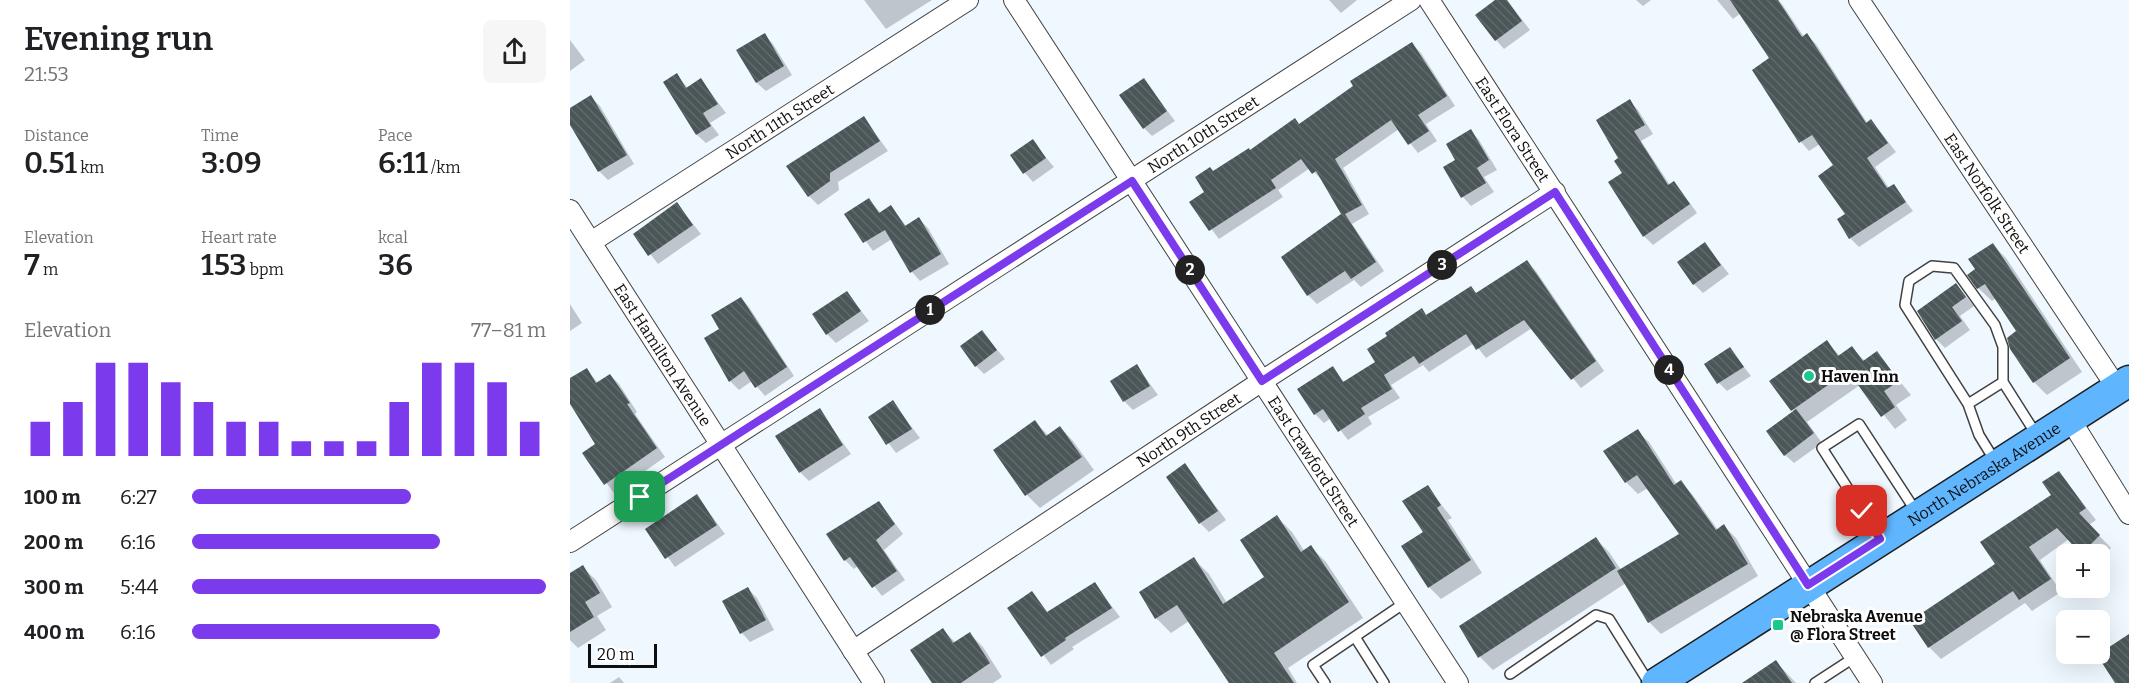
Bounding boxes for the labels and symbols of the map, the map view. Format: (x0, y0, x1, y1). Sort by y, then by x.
street label: East Flora Street (1471, 73, 1554, 186)
street label: North 11th Street (722, 80, 837, 163)
street label: North 10th Street (1144, 92, 1262, 177)
street label: East Norfolk Street (1940, 130, 2034, 257)
pin: 3 (1427, 250, 1457, 280)
pin: 2 (1175, 255, 1205, 285)
street label: East Hamilton Avenue (610, 280, 715, 430)
pin: 1 (915, 295, 945, 325)
pin: 4 (1654, 355, 1684, 385)
place label: Haven Inn (1821, 367, 1900, 386)
marker: Haven Inn (1802, 369, 1816, 383)
street label: North 9th Street (1133, 389, 1245, 471)
street label: East Crawford Street (1264, 393, 1363, 530)
street label: North Nebraska Avenue (1904, 418, 2064, 530)
pin (614, 471, 665, 522)
pin (1836, 485, 1887, 536)
place label: Nebraska Avenue @ Flora Street (1790, 607, 1923, 644)
marker: Nebraska Avenue @ Flora Street (1771, 618, 1785, 632)
scale bar (588, 641, 657, 668)

